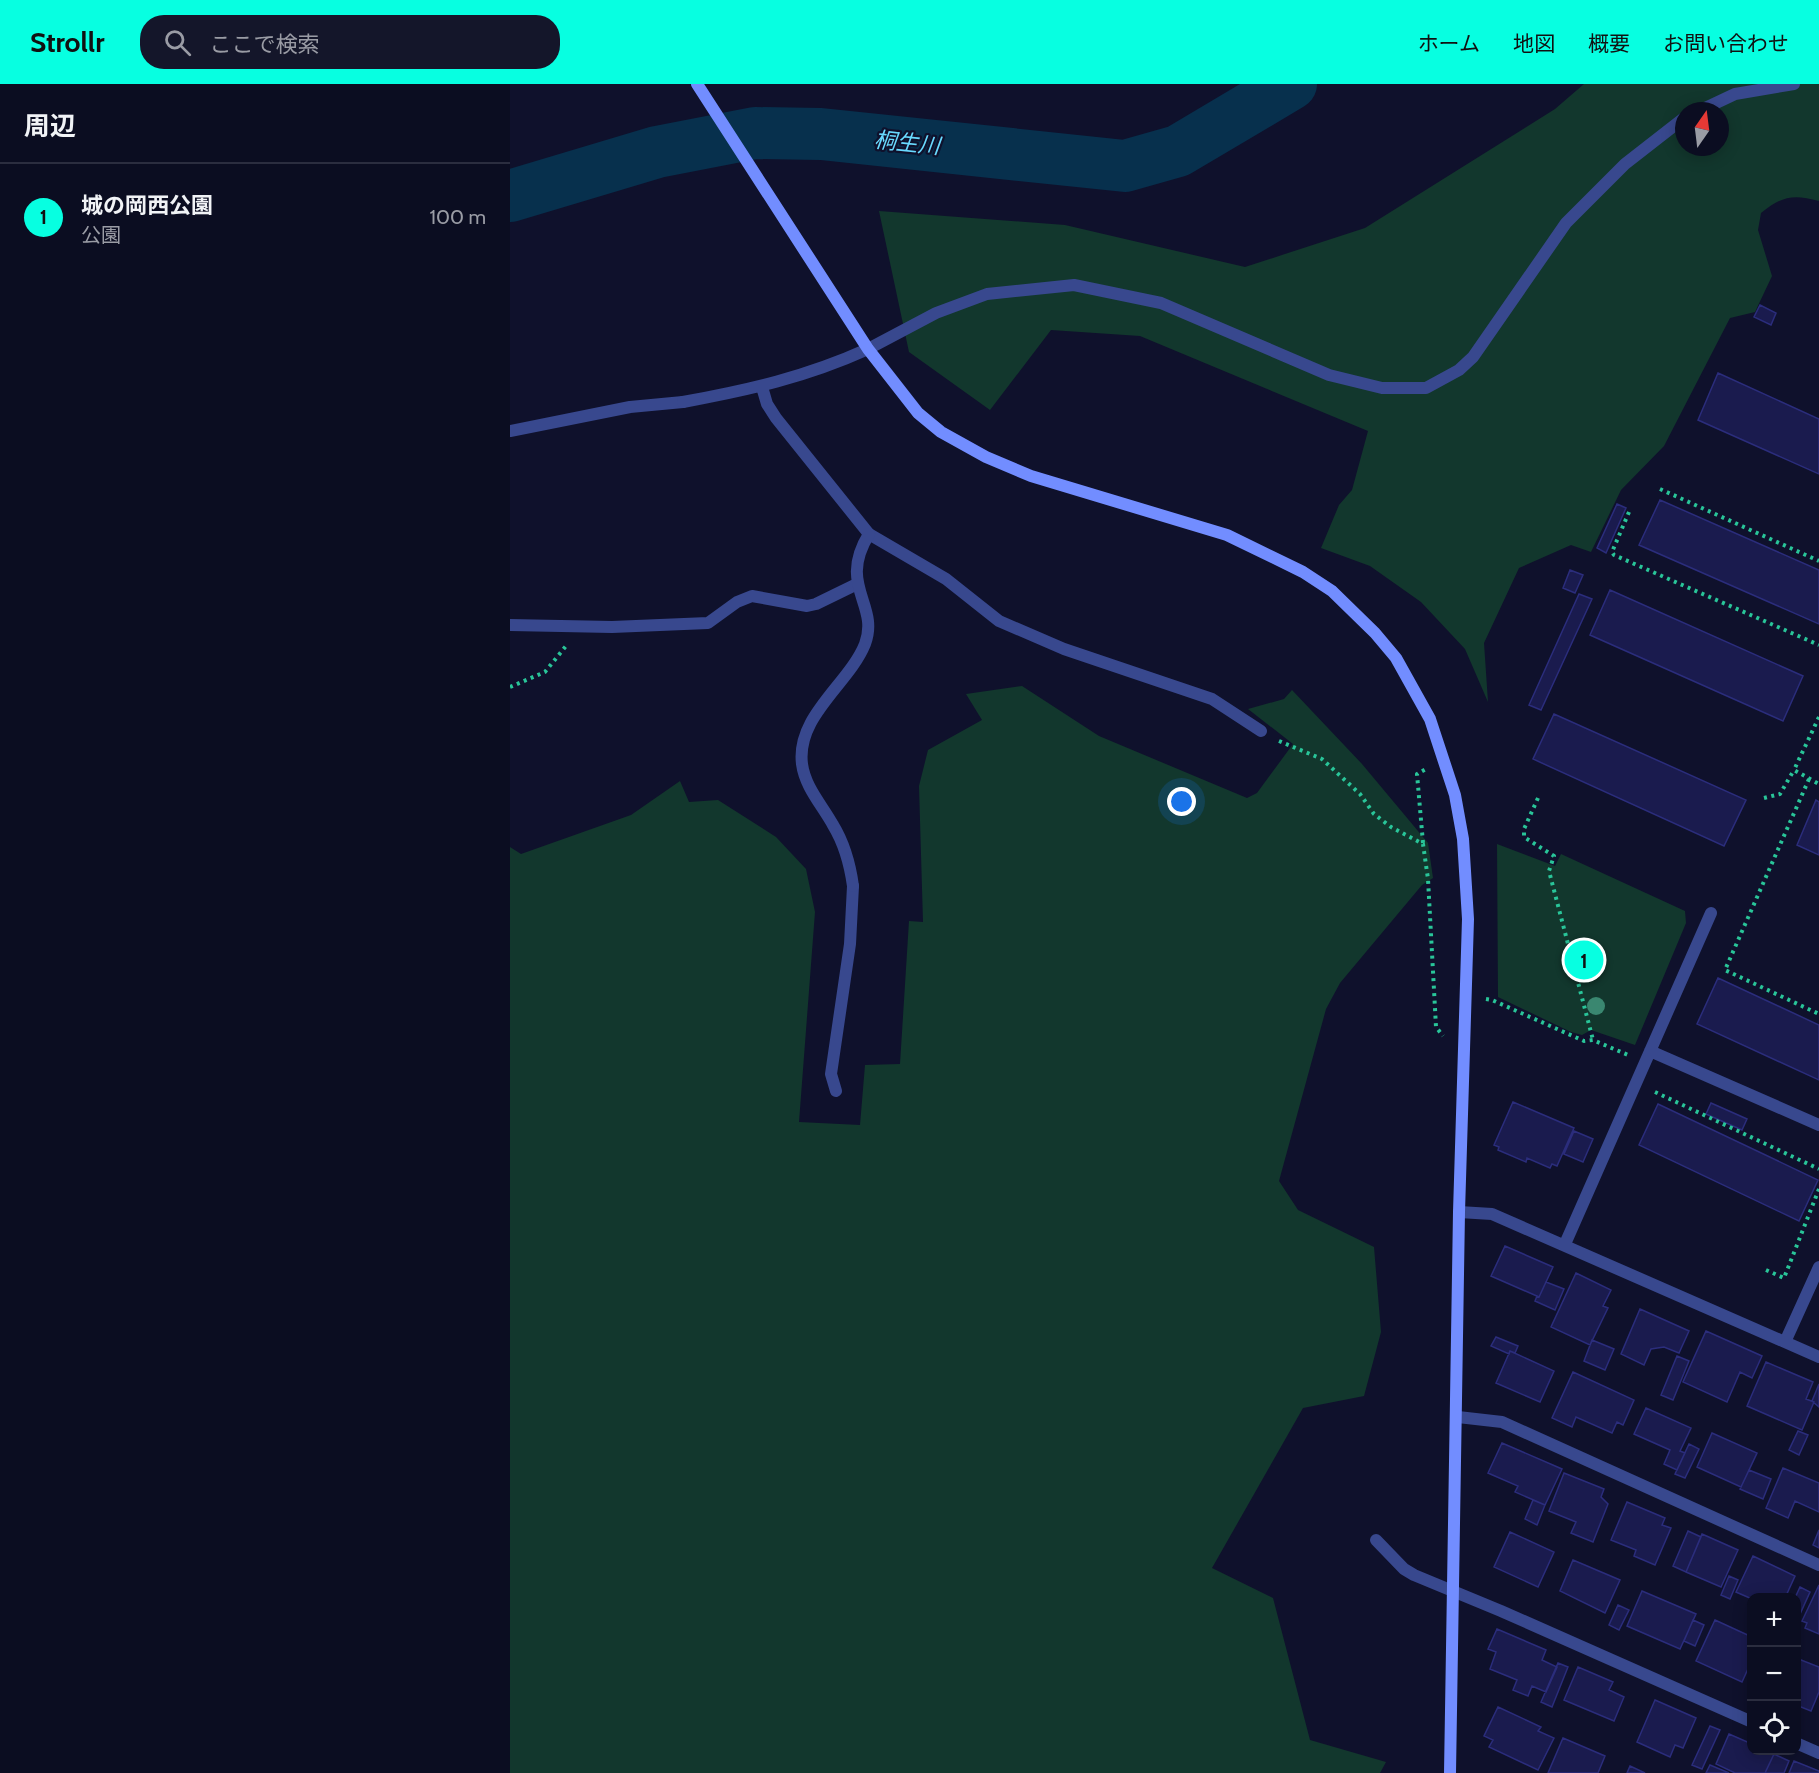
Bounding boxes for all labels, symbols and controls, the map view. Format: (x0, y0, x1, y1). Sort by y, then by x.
search box (140, 15, 560, 69)
text: Strollr (30, 25, 104, 59)
icon: search (161, 26, 194, 59)
text: ここで検索 (209, 31, 319, 58)
text: ホーム (1418, 31, 1480, 56)
text: 地図 (1513, 31, 1555, 56)
text: 概要 (1588, 31, 1630, 56)
text: お問い合わせ (1663, 31, 1789, 56)
north arrow (1675, 102, 1729, 156)
text: 周辺 (24, 110, 76, 142)
water label: 桐生川 (873, 126, 943, 160)
text: 城の岡西公園 (81, 192, 213, 219)
text: 1 (40, 205, 47, 229)
text: 100 m (430, 205, 486, 229)
text: 公園 (81, 223, 121, 247)
your location (1167, 787, 1196, 816)
pin: 1 (1564, 938, 1604, 982)
map controls (1747, 1593, 1801, 1755)
button: + (1747, 1593, 1801, 1647)
button: − (1747, 1647, 1801, 1701)
button: locate (1747, 1701, 1801, 1755)

